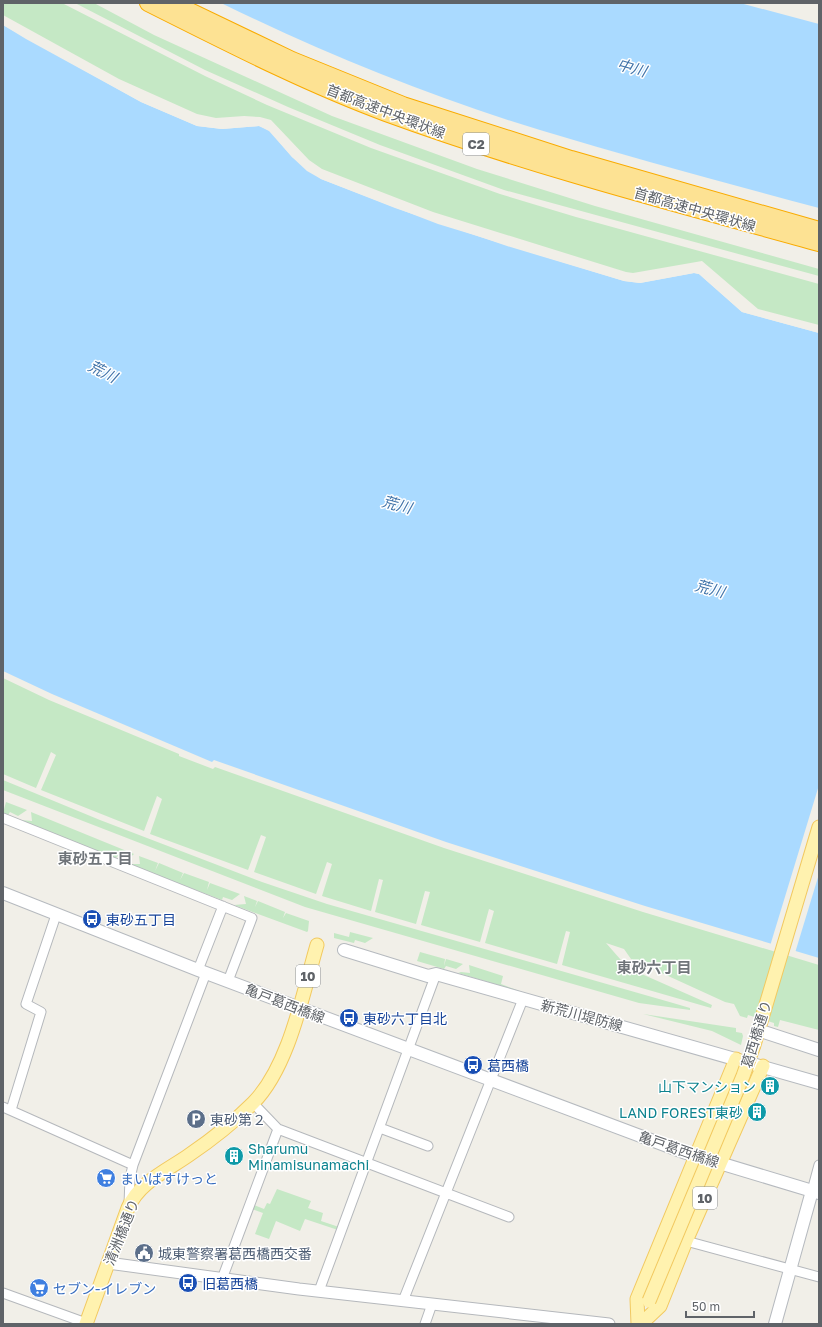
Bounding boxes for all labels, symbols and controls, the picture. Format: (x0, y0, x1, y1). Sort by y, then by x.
water label: 中川 (615, 54, 651, 80)
street label: 首都高速中央環状線 (324, 80, 448, 142)
road number: C2 (463, 133, 489, 155)
street label: 首都高速中央環状線 (632, 183, 758, 235)
water label: 荒川 (86, 356, 122, 387)
water label: 荒川 (380, 491, 416, 517)
water label: 荒川 (693, 575, 729, 601)
district label: 東砂五丁目 (57, 849, 133, 867)
bus stop icon: 東砂五丁目 (81, 908, 103, 930)
place label: 東砂五丁目 (106, 911, 176, 928)
district label: 東砂六丁目 (616, 958, 692, 976)
road number: 10 (296, 965, 320, 987)
street label: 亀戸葛西橋線 (243, 980, 327, 1026)
street label: 新荒川堤防線 (539, 996, 625, 1034)
street label: 葛西橋通り (738, 998, 774, 1070)
bus stop icon: 東砂六丁目北 (338, 1007, 360, 1029)
place label: 東砂六丁目北 (363, 1010, 447, 1027)
bus stop icon: 葛西橋 (462, 1054, 484, 1076)
place label: 葛西橋 (487, 1057, 529, 1074)
building icon: 山下マンション (759, 1075, 781, 1097)
place label: 山下マンション (658, 1078, 756, 1095)
building icon: LAND FOREST東砂 (746, 1101, 768, 1123)
place label: LAND FOREST東砂 (619, 1104, 743, 1121)
parking icon: 東砂第２ (185, 1108, 207, 1130)
place label: 東砂第２ (210, 1111, 266, 1128)
street label: 亀戸葛西橋線 (637, 1127, 721, 1171)
place label: Sharumu Minamisunamachi (248, 1140, 369, 1173)
building icon: Sharumu Minamisunamachi (223, 1145, 245, 1167)
supermarket icon: まいばすけっと (95, 1167, 117, 1189)
place label: まいばすけっと (120, 1170, 218, 1187)
road number: 10 (693, 1187, 717, 1209)
street label: 清洲橋通り (100, 1196, 142, 1268)
public building icon: 城東警察署葛西橋西交番 (133, 1242, 155, 1264)
place label: 城東警察署葛西橋西交番 (158, 1245, 312, 1262)
bus stop icon: 旧葛西橋 (177, 1272, 199, 1294)
place label: 旧葛西橋 (202, 1275, 258, 1292)
supermarket icon: セブン-イレブン (28, 1277, 50, 1299)
place label: セブン-イレブン (53, 1280, 156, 1297)
scale bar (686, 1293, 754, 1319)
text: 50 m (692, 1299, 720, 1314)

